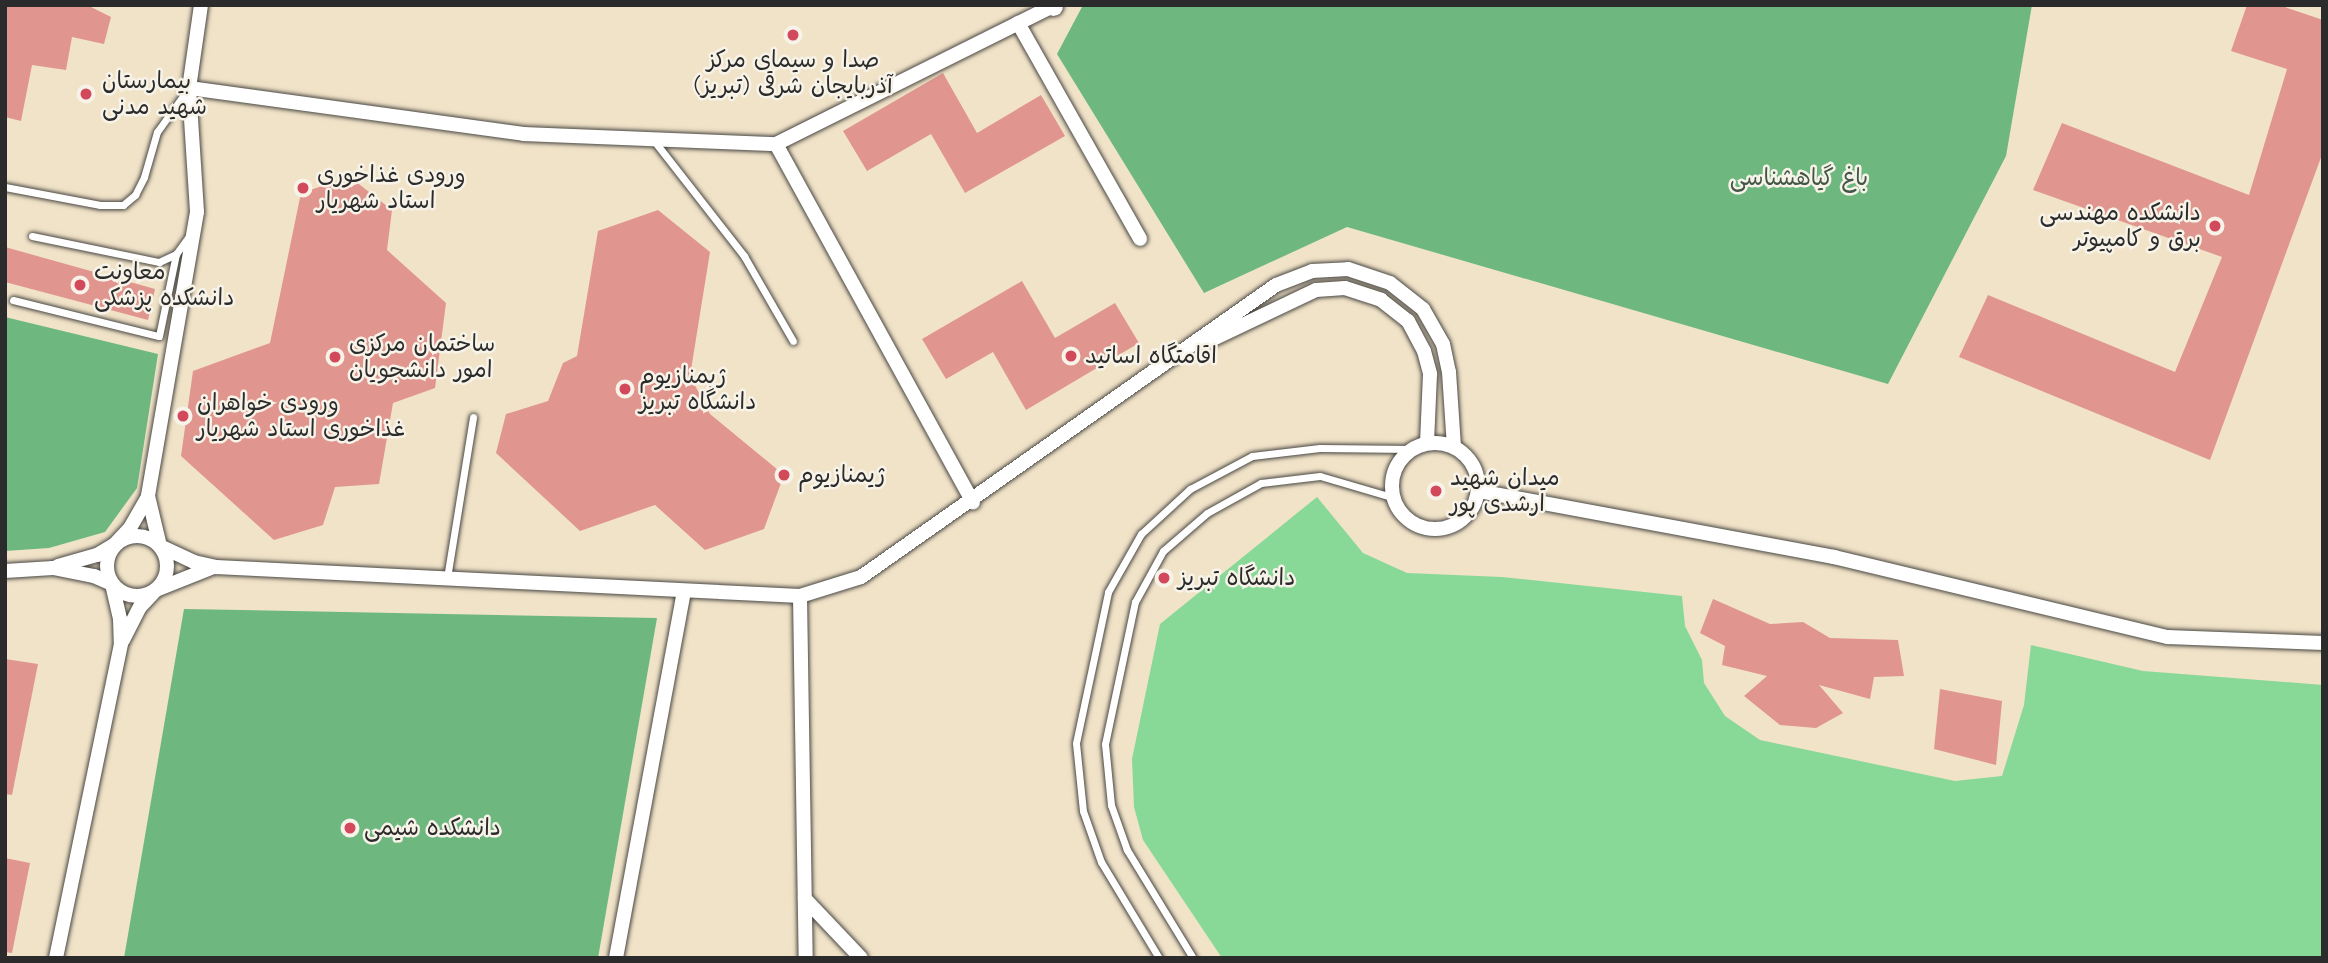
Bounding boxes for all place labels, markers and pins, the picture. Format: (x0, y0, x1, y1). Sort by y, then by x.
marker: صدا و سیمای مرکز آذربایجان شرقی (تبریز) (785, 27, 801, 43)
place label: صدا و سیمای مرکز آذربایجان شرقی (تبریز) (693, 46, 893, 100)
place label: بیمارستان شهید مدنی (102, 67, 207, 121)
marker: بیمارستان شهید مدنی (76, 84, 96, 104)
place label: ورودی غذاخوری استاد شهریار (317, 161, 466, 215)
marker: ورودی غذاخوری استاد شهریار (295, 180, 311, 196)
place label: دانشکده مهندسی برق و کامپیوتر (2040, 199, 2201, 253)
marker: دانشکده مهندسی برق و کامپیوتر (2207, 218, 2223, 234)
place label: معاونت دانشکده پزشکی (94, 258, 234, 312)
marker: معاونت دانشکده پزشکی (72, 277, 88, 293)
place label: ساختمان مرکزی امور دانشجویان (349, 330, 495, 384)
place label: اقامتگاه اساتید (1085, 342, 1217, 370)
marker: اقامتگاه اساتید (1063, 348, 1079, 364)
marker: ساختمان مرکزی امور دانشجویان (327, 349, 343, 365)
place label: ژیمنازیوم دانشگاه تبریز (639, 362, 756, 416)
marker: ژیمنازیوم دانشگاه تبریز (617, 381, 633, 397)
place label: ورودی خواهران غذاخوری استاد شهریار (197, 389, 405, 443)
marker: ورودی خواهران غذاخوری استاد شهریار (175, 408, 191, 424)
place label: ژیمنازیوم (798, 461, 885, 489)
place label: میدان شهید ارشدی پور (1450, 464, 1560, 518)
marker: ژیمنازیوم (776, 467, 792, 483)
marker: میدان شهید ارشدی پور (1428, 483, 1444, 499)
place label: دانشگاه تبریز (1178, 564, 1295, 592)
marker: دانشگاه تبریز (1156, 570, 1172, 586)
place label: دانشکده شیمی (364, 814, 501, 842)
marker: دانشکده شیمی (342, 820, 358, 836)

